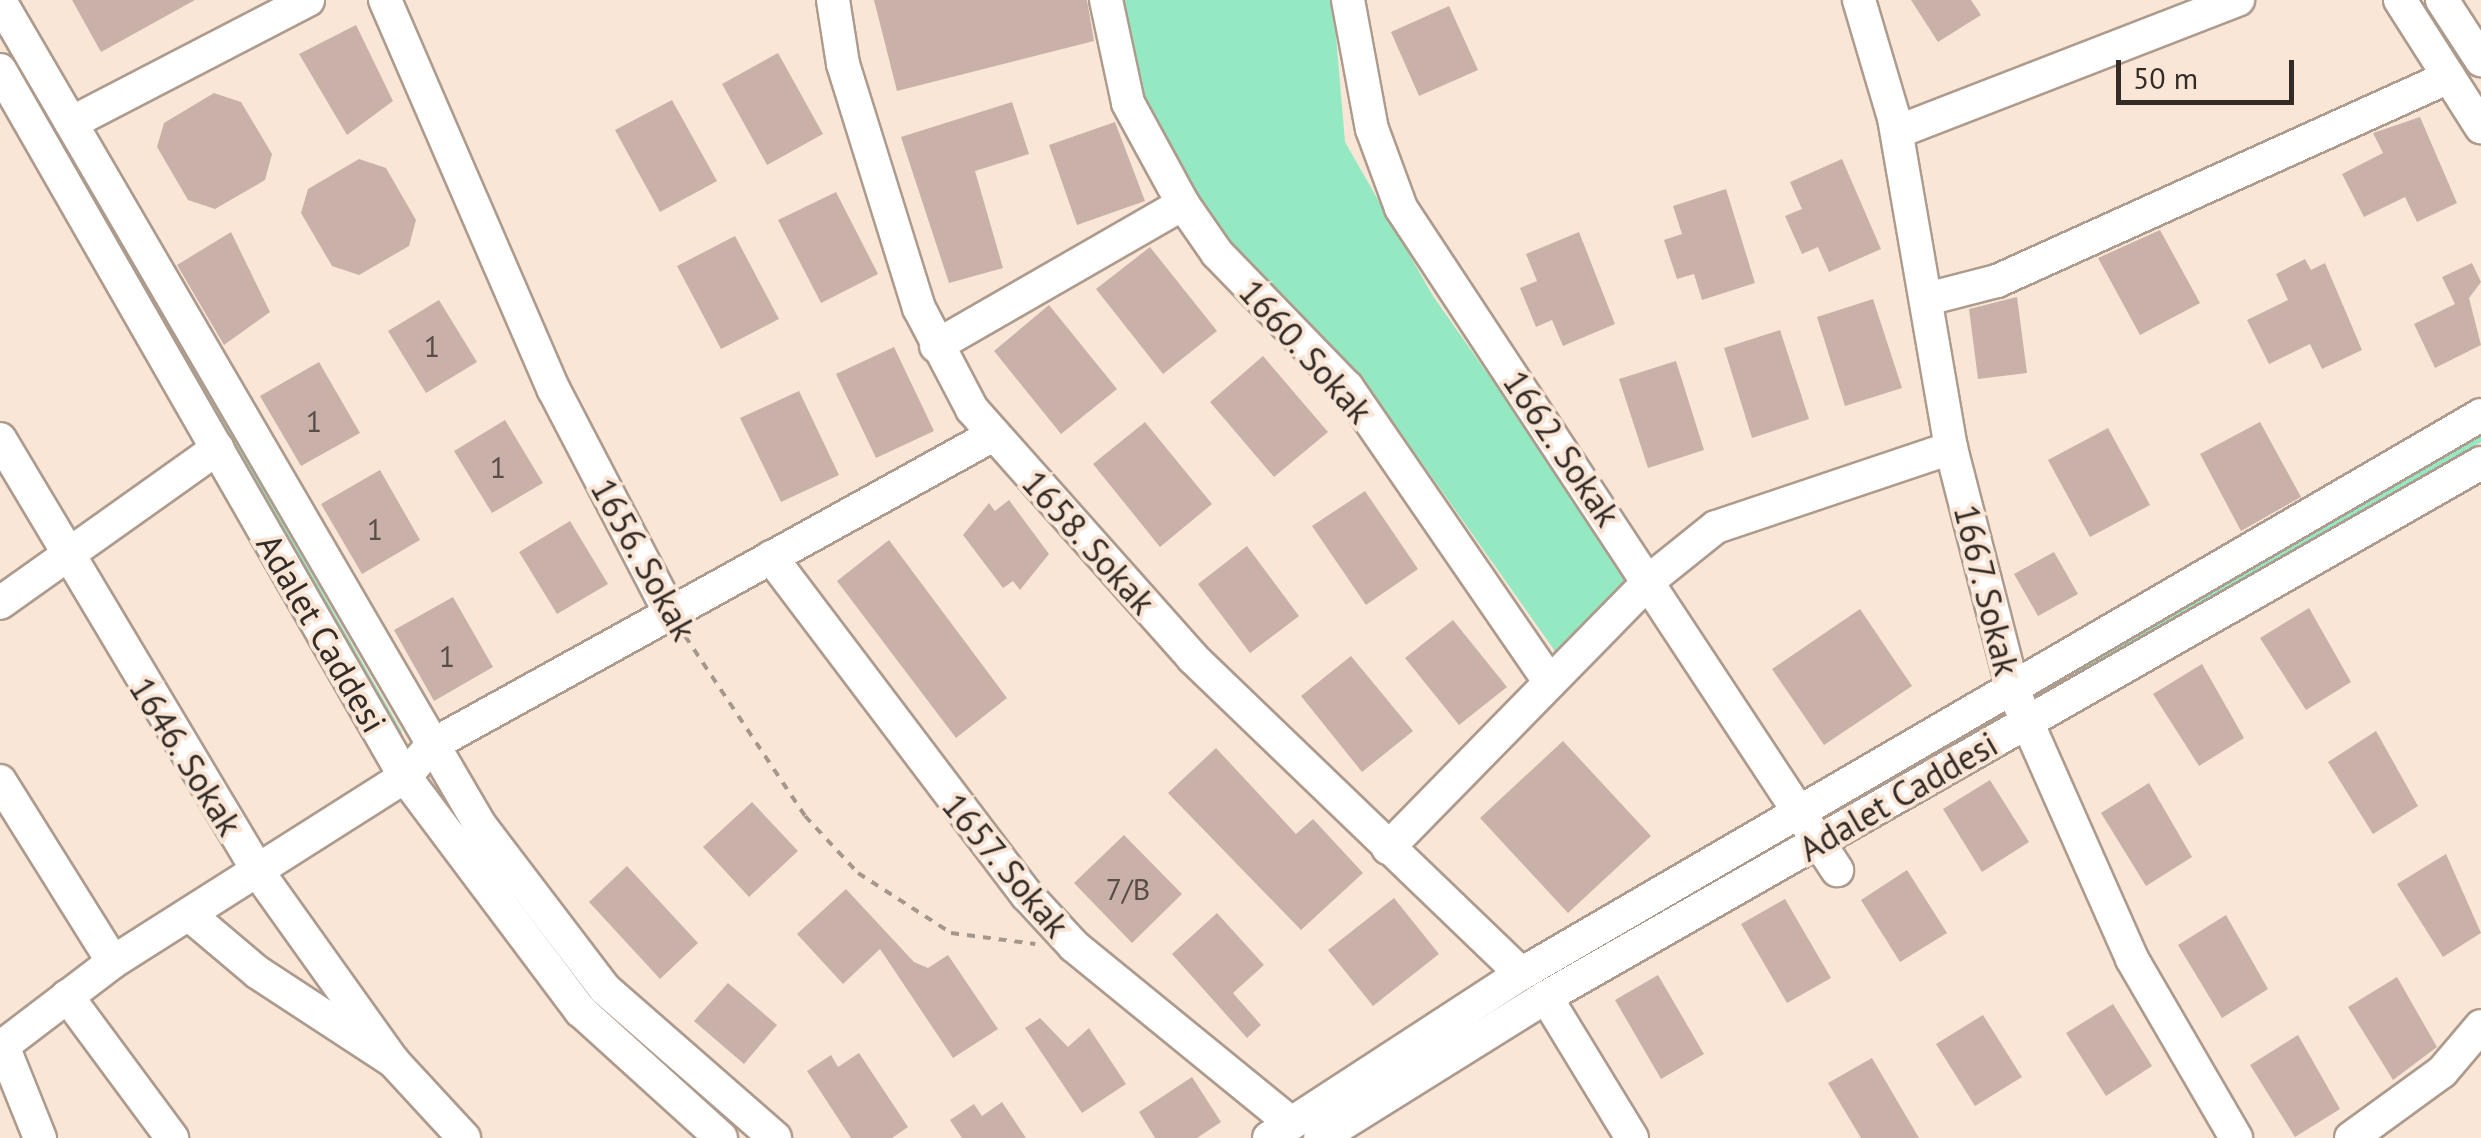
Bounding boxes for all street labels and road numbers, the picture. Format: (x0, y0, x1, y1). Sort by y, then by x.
street label: 1660. Sokak (1230, 270, 1382, 432)
street label: 1662. Sokak (1494, 361, 1630, 535)
street label: 1658. Sokak (1013, 461, 1165, 623)
street label: 1656. Sokak (582, 470, 706, 648)
street label: 1667. Sokak (1945, 499, 2029, 681)
street label: Adalet Caddesi (248, 526, 396, 740)
street label: 1646. Sokak (120, 668, 252, 844)
street label: Adalet Caddesi (1791, 722, 2005, 870)
street label: 1657. Sokak (933, 784, 1079, 946)

